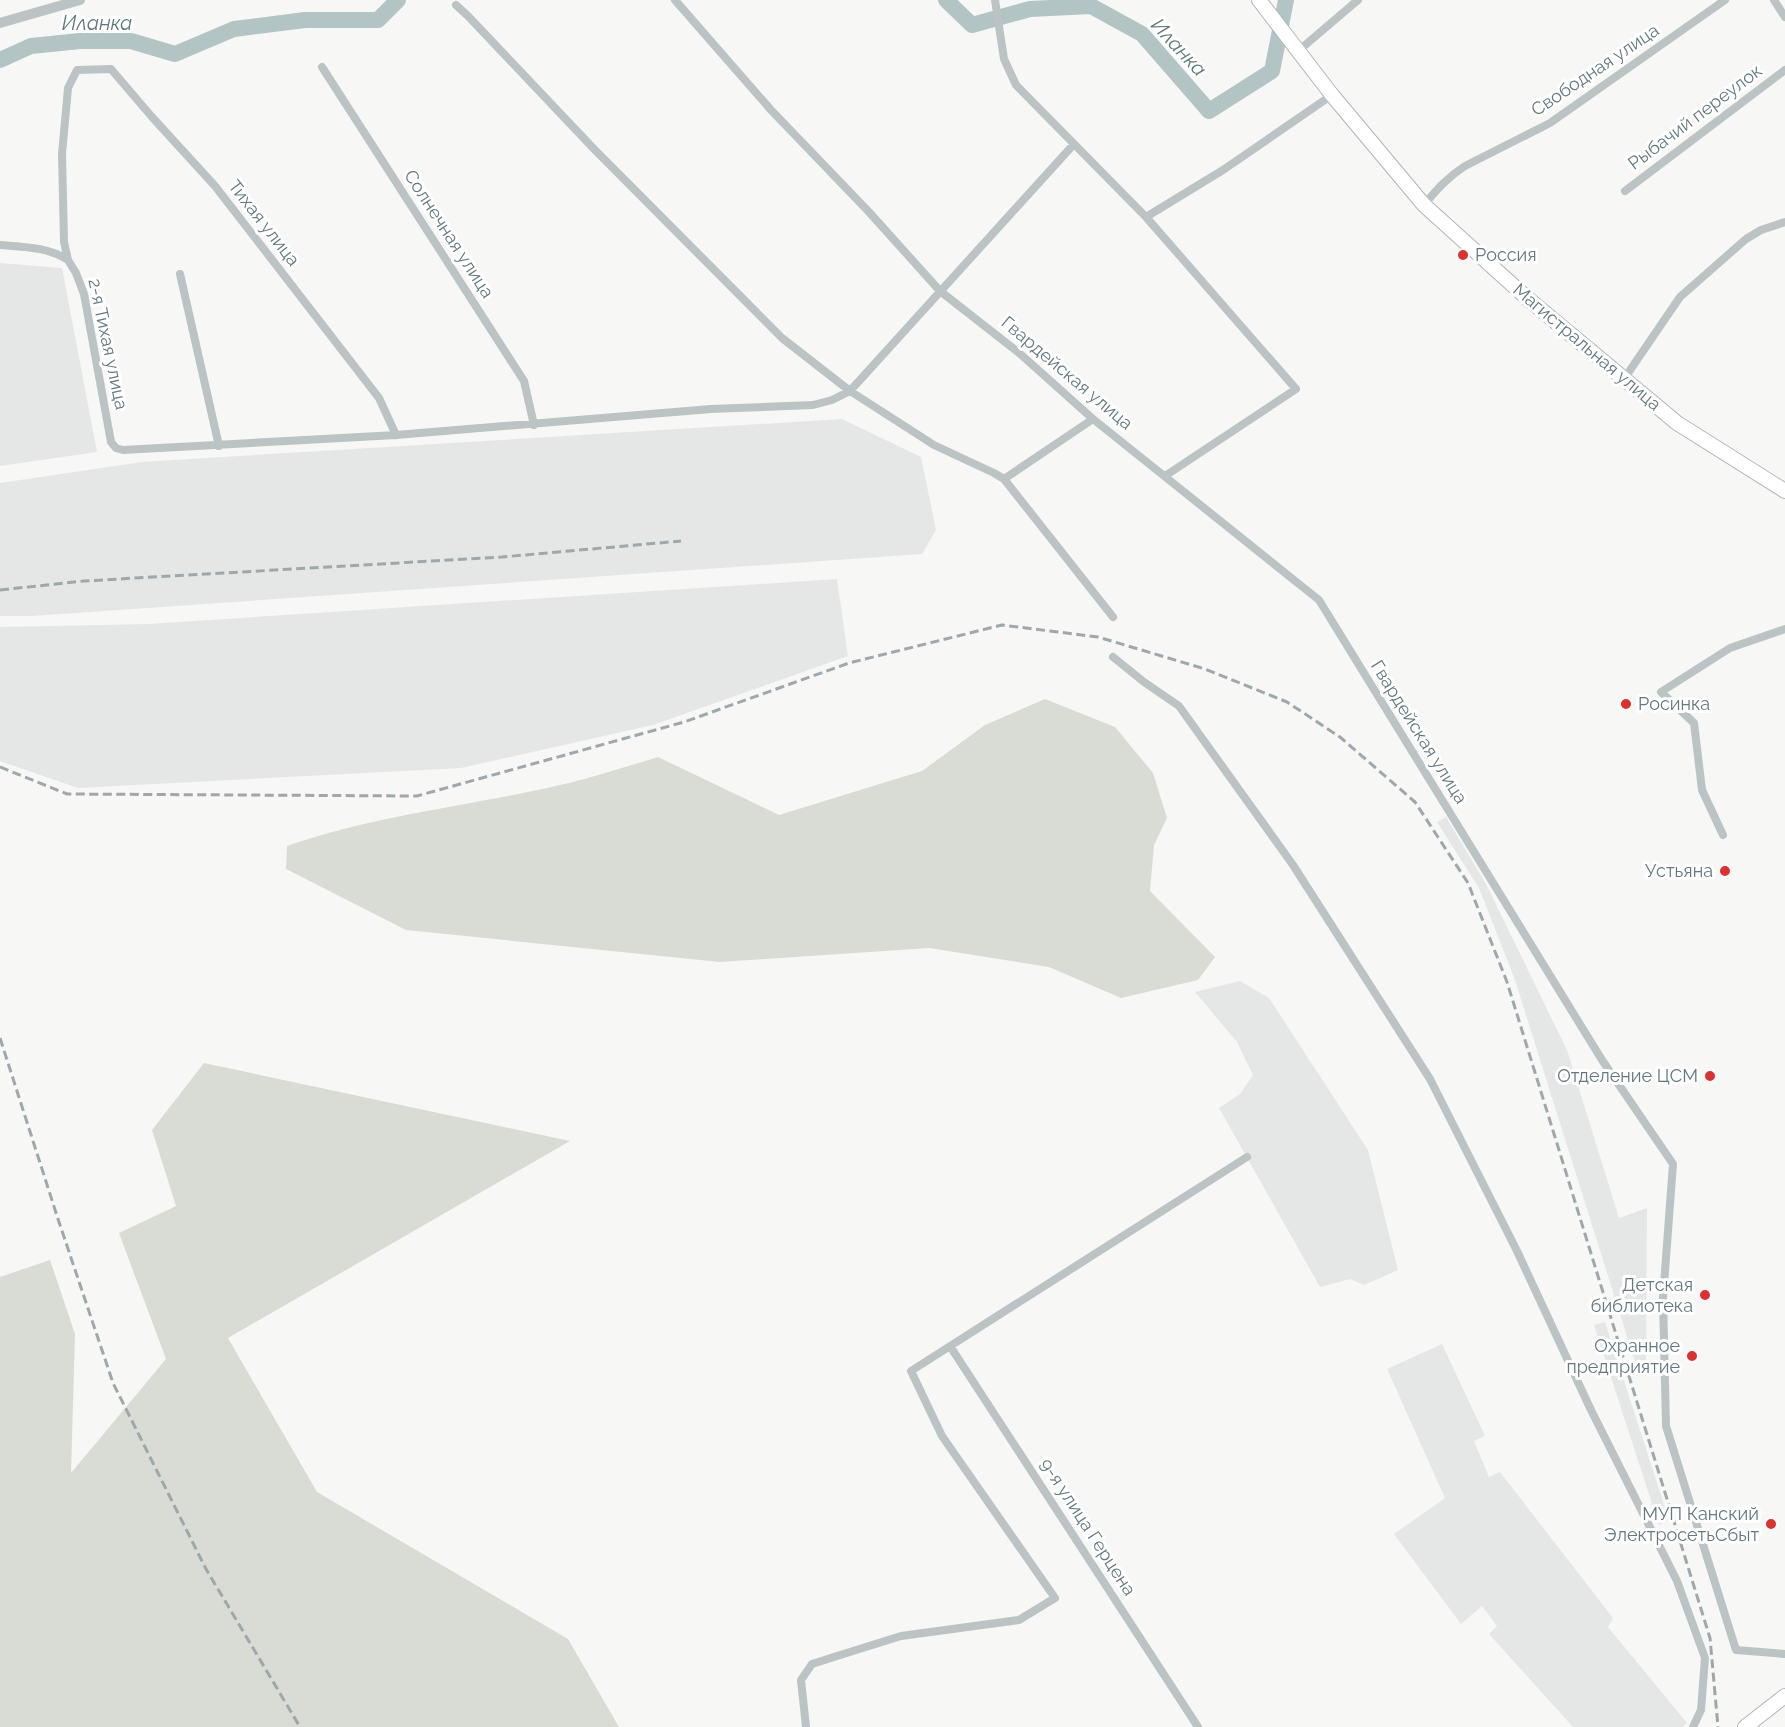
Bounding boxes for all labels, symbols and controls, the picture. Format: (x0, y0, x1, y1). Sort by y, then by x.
water label: Иланка (62, 11, 132, 35)
water label: Иланка (1146, 13, 1212, 81)
street label: Свободная улица (1527, 19, 1663, 120)
street label: Рыбачий переулок (1624, 60, 1766, 174)
street label: Солнечная улица (400, 166, 499, 302)
street label: Тихая улица (224, 176, 304, 270)
place label: Россия (1475, 244, 1537, 265)
marker: Россия (1456, 248, 1470, 262)
street label: 2-я Тихая улица (84, 276, 133, 411)
street label: Магистральная улица (1509, 279, 1666, 415)
street label: Гвардейская улица (997, 312, 1137, 434)
street label: Гвардейская улица (1367, 656, 1472, 807)
place label: Росинка (1638, 693, 1710, 714)
marker: Росинка (1619, 697, 1633, 711)
place label: Устьяна (1645, 860, 1713, 881)
marker: Устьяна (1718, 864, 1732, 878)
place label: Отделение ЦСМ (1557, 1065, 1698, 1086)
marker: Отделение ЦСМ (1703, 1069, 1717, 1083)
place label: Детская библиотека (1590, 1274, 1693, 1316)
marker: Детская библиотека (1698, 1288, 1712, 1302)
place label: Охранное предприятие (1566, 1335, 1680, 1377)
marker: Охранное предприятие (1685, 1349, 1699, 1363)
street label: 9-я улица Герцена (1036, 1454, 1141, 1599)
place label: МУП Канский ЭлектросетьСбыт (1604, 1503, 1759, 1545)
marker: МУП Канский ЭлектросетьСбыт (1764, 1517, 1778, 1531)

